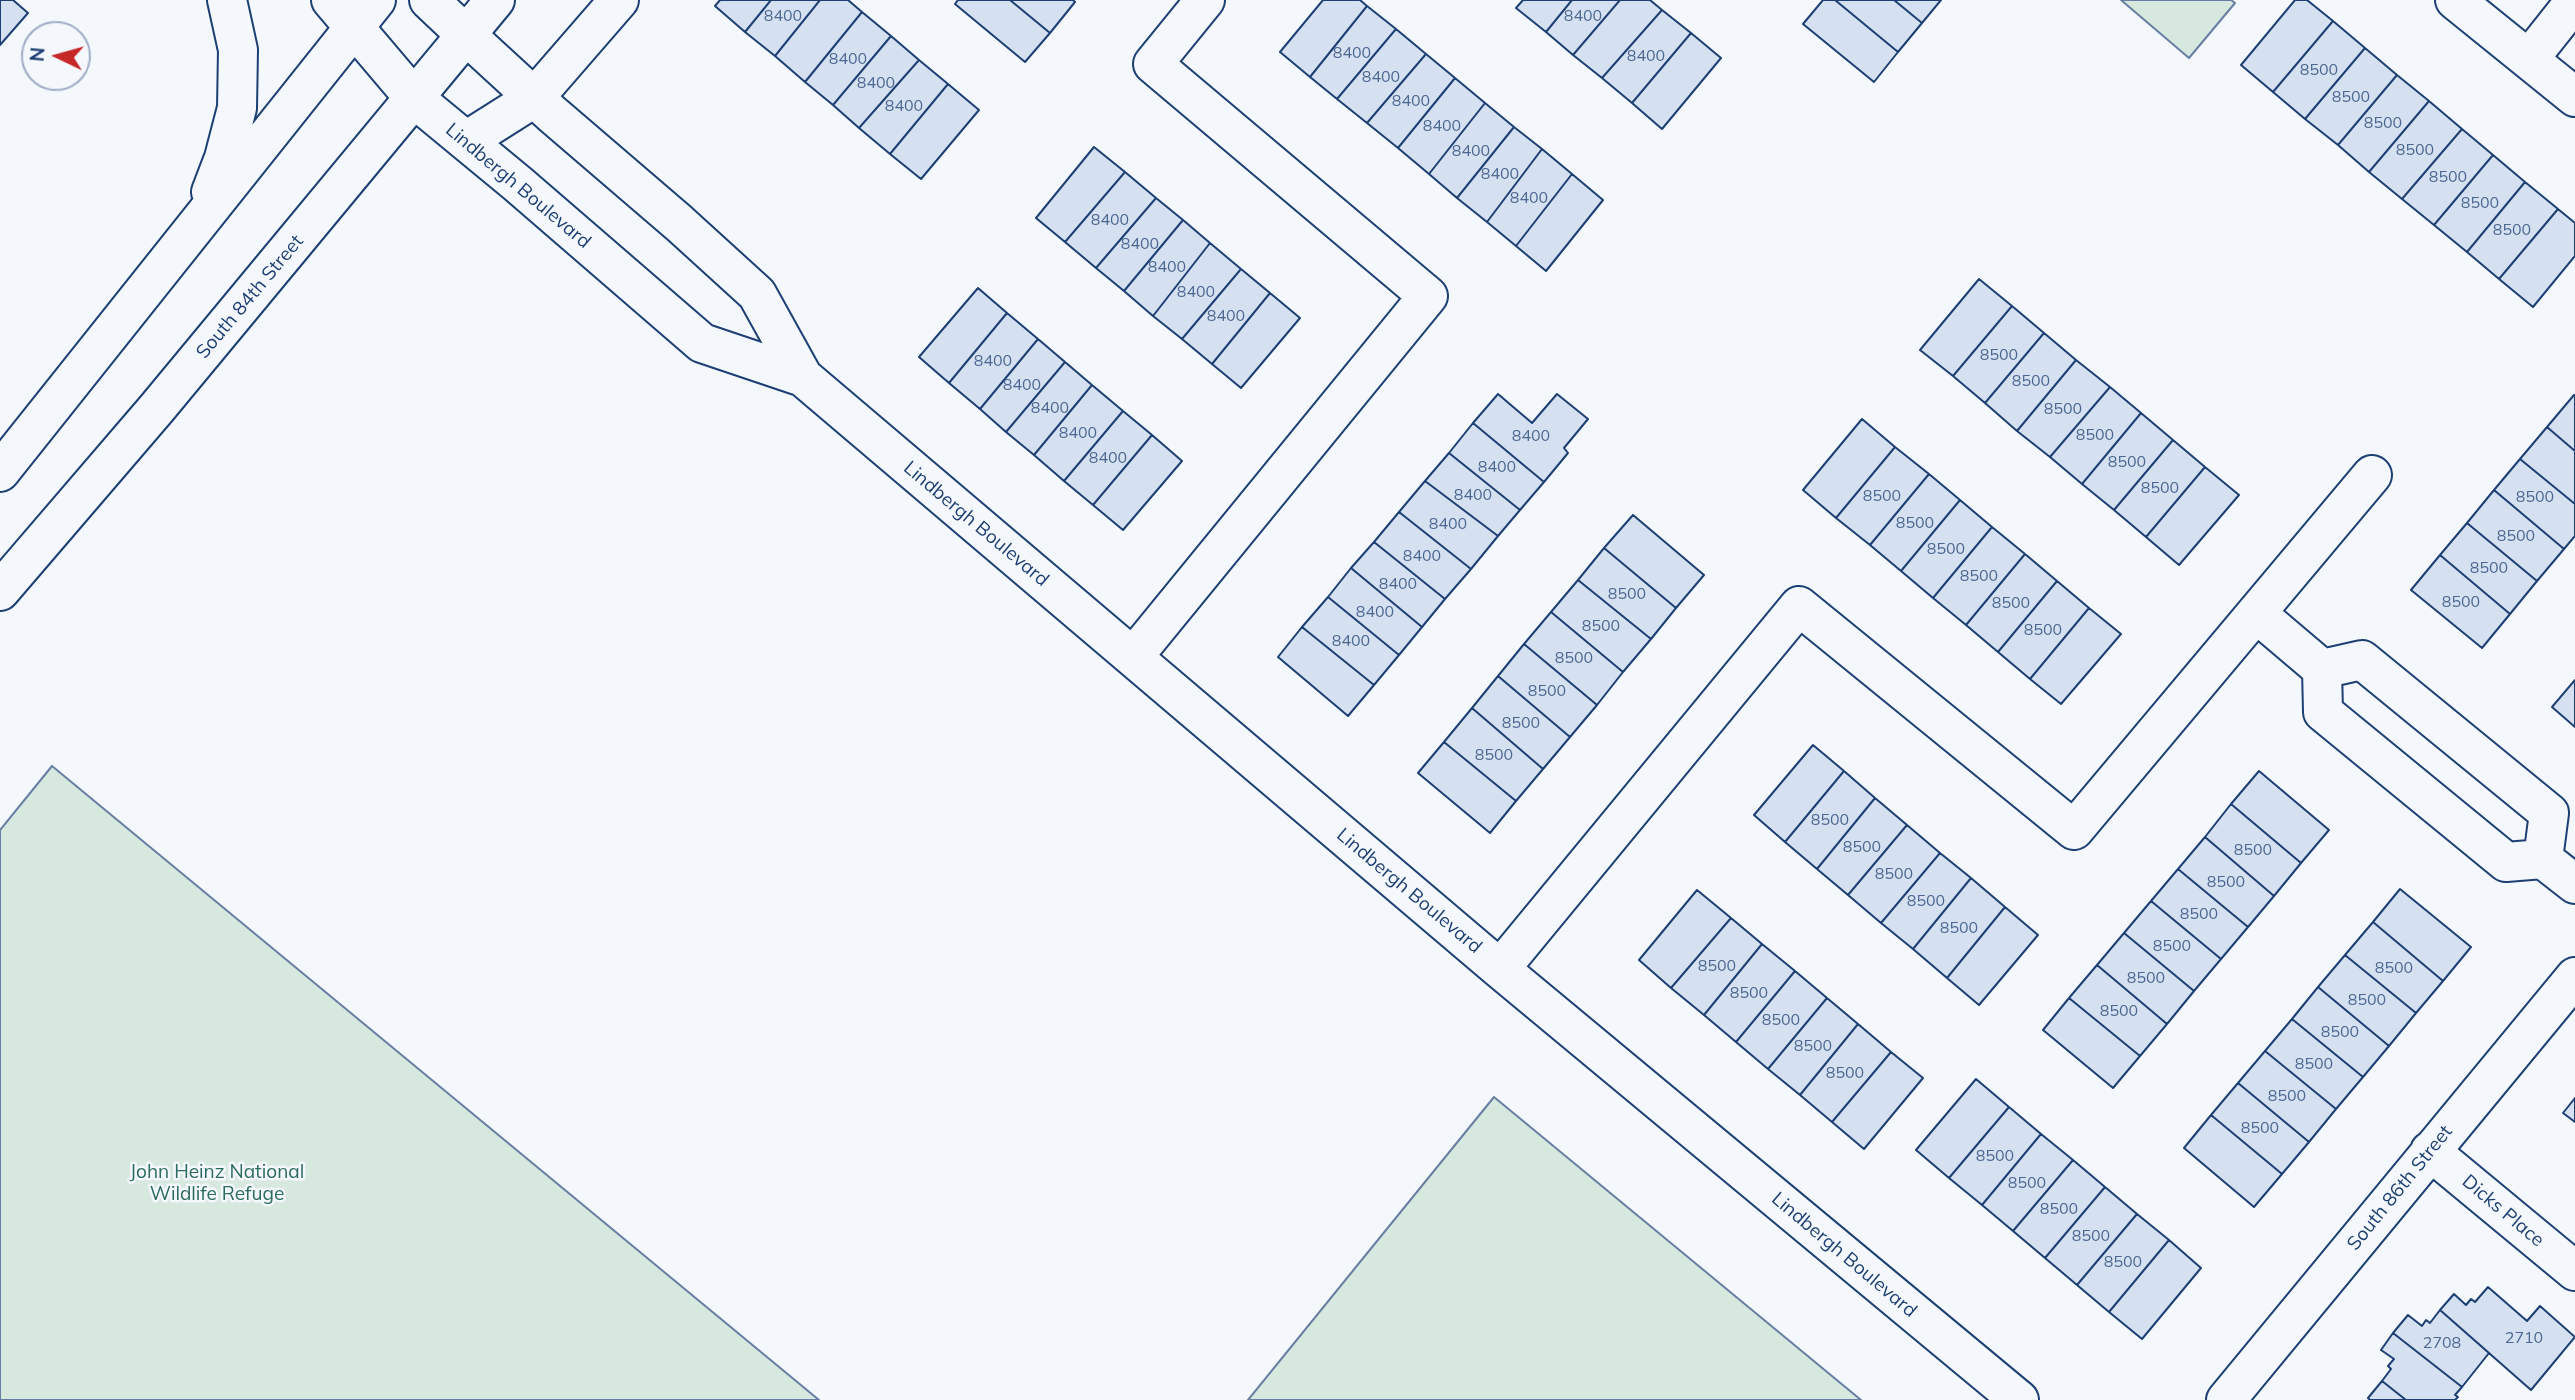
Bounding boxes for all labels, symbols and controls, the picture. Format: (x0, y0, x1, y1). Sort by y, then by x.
house number: 8400 (764, 6, 802, 26)
house number: 8400 (1564, 6, 1602, 26)
north arrow (21, 21, 91, 91)
house number: 8400 (1333, 43, 1371, 63)
text: N (24, 46, 50, 63)
house number: 8400 (1627, 46, 1665, 66)
house number: 8400 (829, 49, 867, 69)
house number: 8500 (2300, 60, 2338, 80)
house number: 8400 (1362, 67, 1400, 87)
house number: 8400 (857, 73, 895, 93)
house number: 8500 (2332, 87, 2370, 107)
house number: 8400 (1392, 91, 1430, 111)
house number: 8400 (885, 96, 923, 116)
house number: 8500 (2364, 113, 2402, 133)
house number: 8400 (1423, 116, 1461, 136)
street label: Lindbergh Boulevard (441, 119, 595, 253)
house number: 8500 (2396, 140, 2434, 160)
house number: 8400 (1452, 141, 1490, 161)
house number: 8400 (1481, 164, 1519, 184)
house number: 8500 (2429, 167, 2467, 187)
house number: 8400 (1510, 188, 1548, 208)
house number: 8500 (2461, 193, 2499, 213)
house number: 8400 (1091, 210, 1129, 230)
house number: 8500 (2493, 220, 2531, 240)
street label: South 84th Street (192, 231, 308, 363)
house number: 8400 (1121, 234, 1159, 254)
house number: 8400 (1148, 257, 1186, 277)
house number: 8400 (1177, 282, 1215, 302)
house number: 8400 (1207, 306, 1245, 326)
house number: 8500 (1980, 345, 2018, 365)
house number: 8400 (974, 351, 1012, 371)
house number: 8500 (2012, 371, 2050, 391)
house number: 8400 (1003, 375, 1041, 395)
house number: 8400 (1031, 398, 1069, 418)
house number: 8500 (2044, 399, 2082, 419)
house number: 8400 (1059, 423, 1097, 443)
house number: 8500 (2076, 425, 2114, 445)
house number: 8400 (1512, 426, 1550, 446)
house number: 8400 (1089, 448, 1127, 468)
house number: 8500 (2108, 452, 2146, 472)
street label: Lindbergh Boulevard (899, 457, 1053, 591)
house number: 8400 (1478, 457, 1516, 477)
house number: 8500 (2141, 478, 2179, 498)
house number: 8400 (1454, 485, 1492, 505)
house number: 8500 (1863, 486, 1901, 506)
house number: 8500 (2516, 487, 2554, 507)
house number: 8500 (1896, 513, 1934, 533)
house number: 8400 (1429, 514, 1467, 534)
house number: 8500 (2497, 526, 2535, 546)
house number: 8500 (1927, 539, 1965, 559)
house number: 8400 (1403, 546, 1441, 566)
house number: 8500 (2470, 558, 2508, 578)
house number: 8500 (1960, 566, 1998, 586)
house number: 8400 (1379, 574, 1417, 594)
house number: 8500 (1608, 584, 1646, 604)
house number: 8500 (2442, 592, 2480, 612)
house number: 8500 (1992, 593, 2030, 613)
house number: 8400 (1356, 602, 1394, 622)
house number: 8500 (1582, 616, 1620, 636)
house number: 8500 (2024, 620, 2062, 640)
house number: 8400 (1332, 631, 1370, 651)
house number: 8500 (1555, 648, 1593, 668)
house number: 8500 (1528, 681, 1566, 701)
house number: 8500 (1502, 713, 1540, 733)
house number: 8500 (1475, 745, 1513, 765)
house number: 8500 (1811, 810, 1849, 830)
street label: Lindbergh Boulevard (1332, 824, 1486, 958)
house number: 8500 (1843, 837, 1881, 857)
house number: 8500 (2234, 840, 2272, 860)
house number: 8500 (1875, 864, 1913, 884)
house number: 8500 (2207, 872, 2245, 892)
house number: 8500 (1907, 891, 1945, 911)
house number: 8500 (2180, 904, 2218, 924)
house number: 8500 (1940, 918, 1978, 938)
house number: 8500 (2153, 936, 2191, 956)
house number: 8500 (1698, 956, 1736, 976)
house number: 8500 (2375, 958, 2413, 978)
house number: 8500 (2127, 968, 2165, 988)
house number: 8500 (1730, 983, 1768, 1003)
house number: 8500 (2348, 990, 2386, 1010)
house number: 8500 (2100, 1001, 2138, 1021)
house number: 8500 (1762, 1010, 1800, 1030)
house number: 8500 (2321, 1022, 2359, 1042)
house number: 8500 (1794, 1036, 1832, 1056)
house number: 8500 (2295, 1054, 2333, 1074)
house number: 8500 (1826, 1063, 1864, 1083)
house number: 8500 (2268, 1086, 2306, 1106)
house number: 8500 (2241, 1118, 2279, 1138)
street label: South 86th Street (2343, 1121, 2457, 1255)
house number: 8500 (1976, 1146, 2014, 1166)
park label: John Heinz National Wildlife Refuge (130, 1161, 304, 1205)
street label: Dicks Place (2457, 1170, 2549, 1252)
house number: 8500 (2008, 1173, 2046, 1193)
street label: Lindbergh Boulevard (1767, 1188, 1921, 1322)
house number: 8500 (2040, 1199, 2078, 1219)
house number: 8500 (2072, 1226, 2110, 1246)
house number: 8500 (2104, 1252, 2142, 1272)
house number: 2710 (2505, 1328, 2543, 1348)
house number: 2708 (2423, 1333, 2461, 1353)

